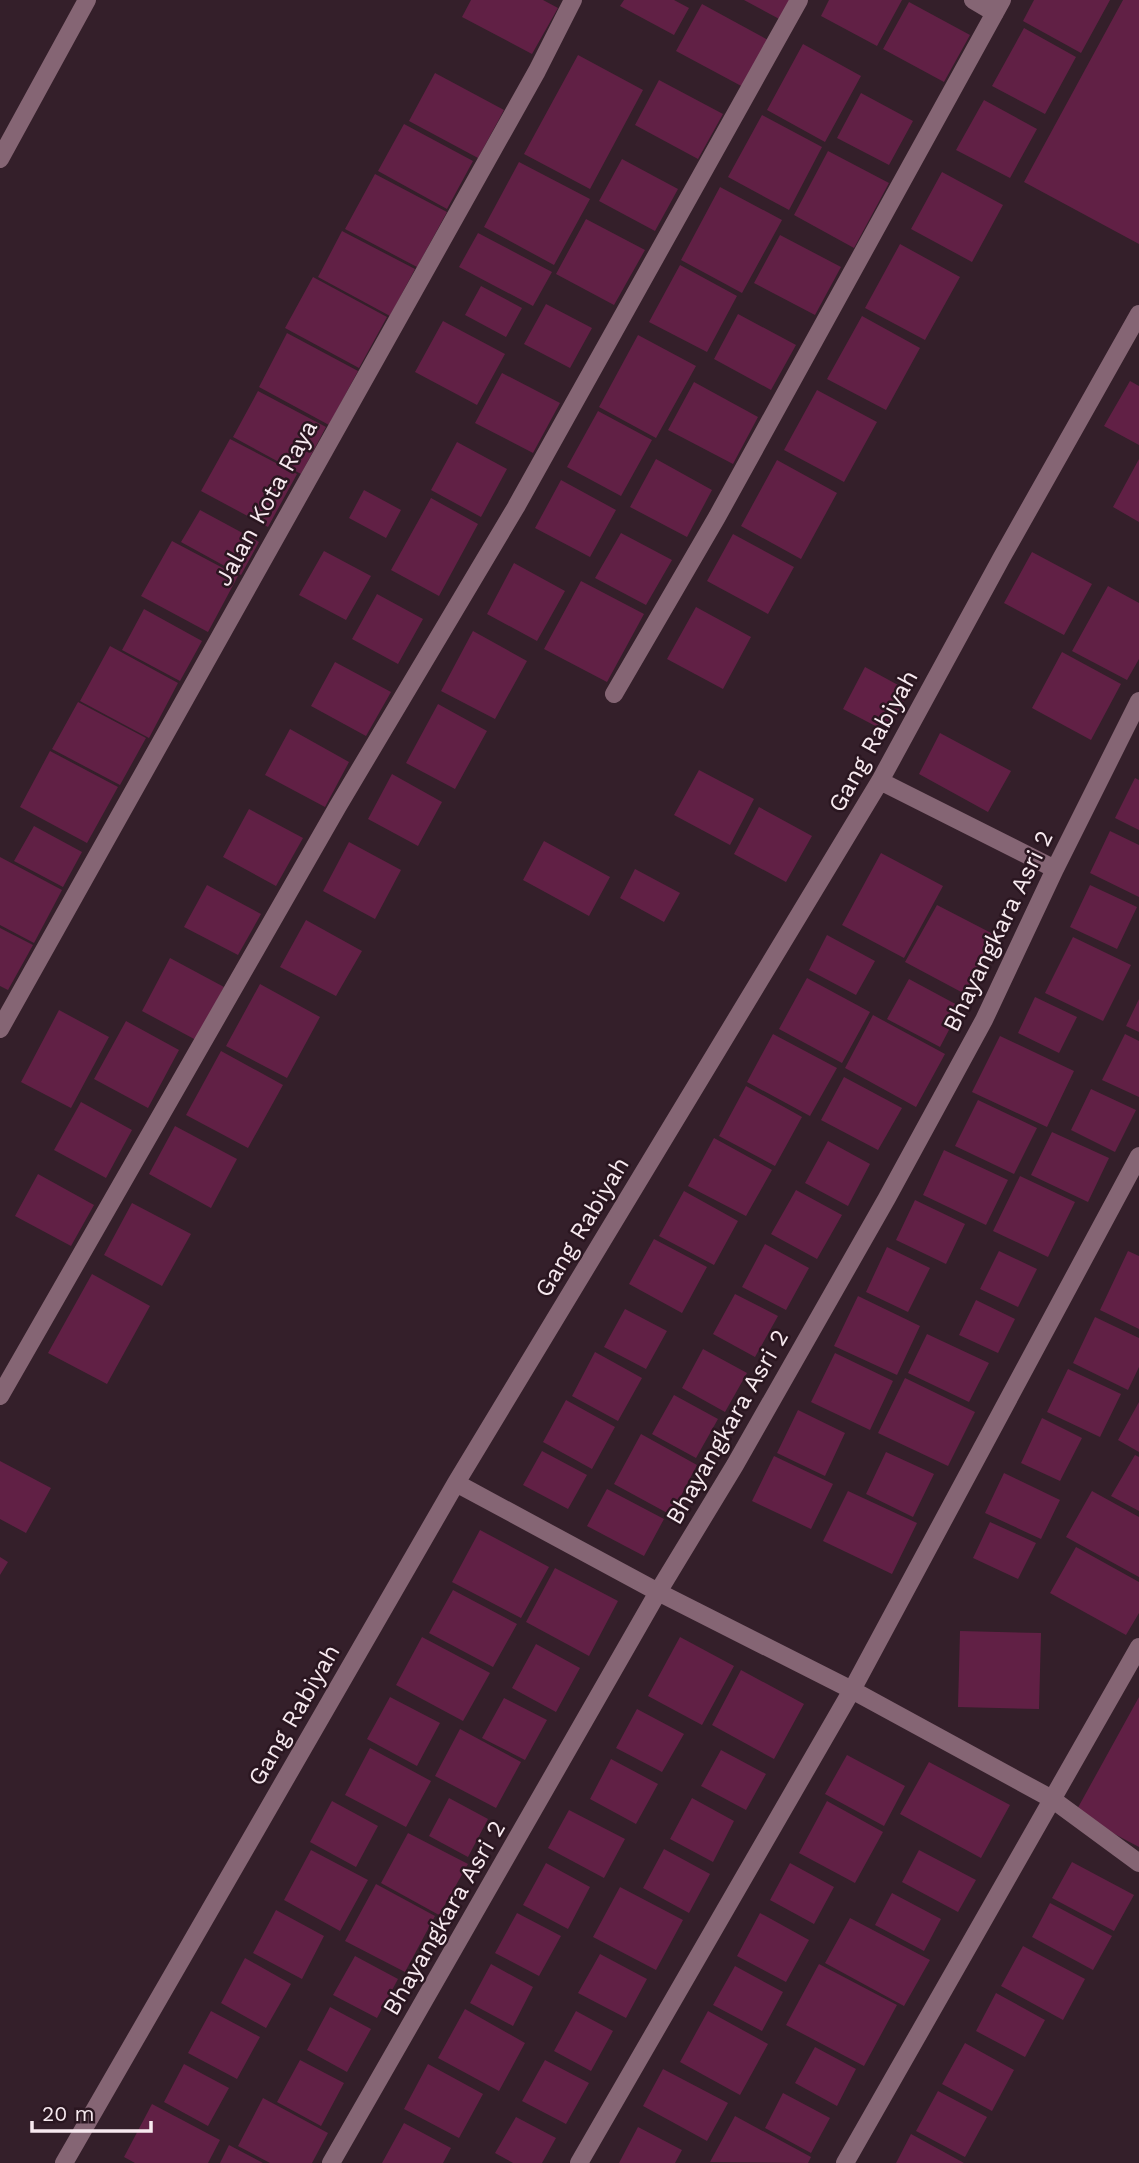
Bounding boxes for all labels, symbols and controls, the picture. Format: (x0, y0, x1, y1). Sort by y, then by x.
street label: Jalan Kota Raya (209, 415, 323, 591)
street label: Gang Rabiyah (822, 665, 924, 817)
street label: Bhayangkara Asri 2 (937, 826, 1059, 1036)
street label: Gang Rabiyah (529, 1152, 635, 1302)
street label: Bhayangkara Asri 2 (660, 1325, 794, 1529)
street label: Gang Rabiyah (242, 1639, 346, 1791)
street label: Bhayangkara Asri 2 (377, 1816, 511, 2020)
scale bar (32, 2090, 150, 2134)
text: 20 m (42, 2101, 94, 2126)

